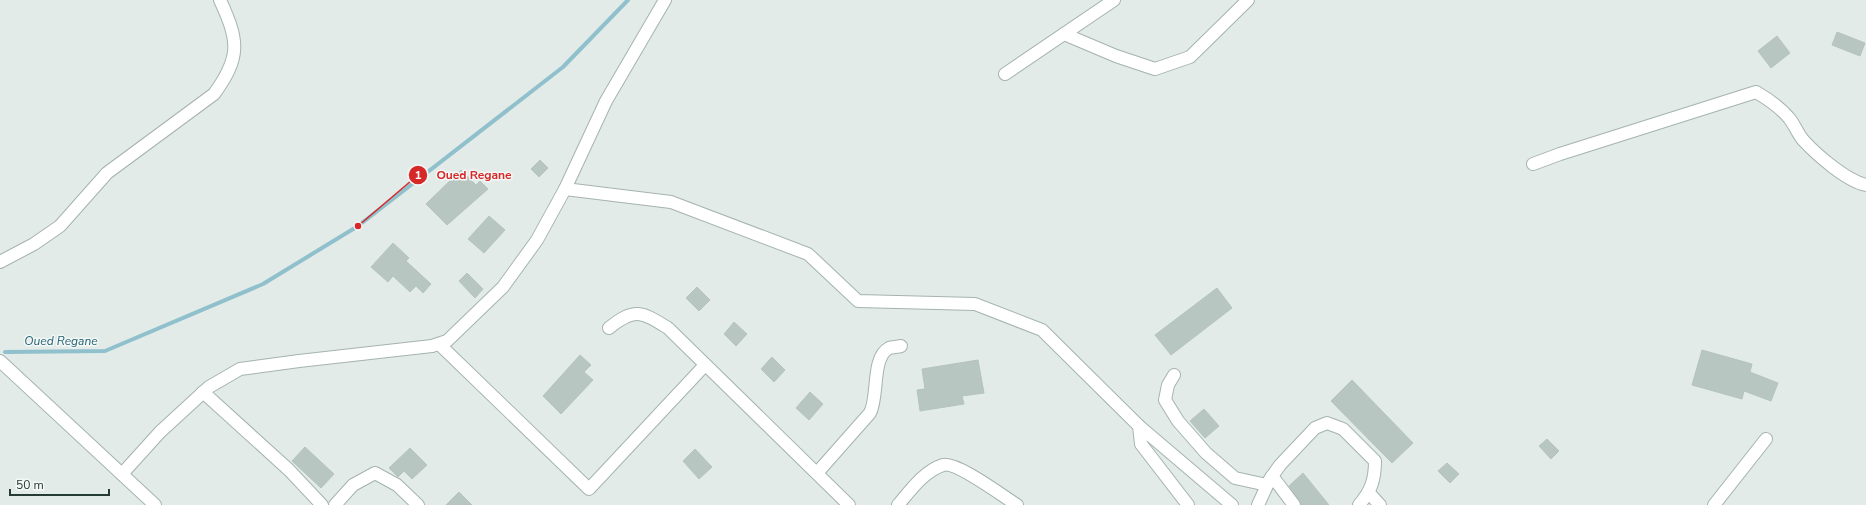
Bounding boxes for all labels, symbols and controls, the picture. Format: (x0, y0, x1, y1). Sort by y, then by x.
callout: Oued Regane (408, 163, 519, 187)
text: 1 (414, 167, 422, 183)
text: Oued Regane (436, 167, 512, 183)
water label: Oued Regane (24, 333, 98, 349)
scale bar (10, 471, 109, 497)
text: 50 m (16, 477, 44, 493)

